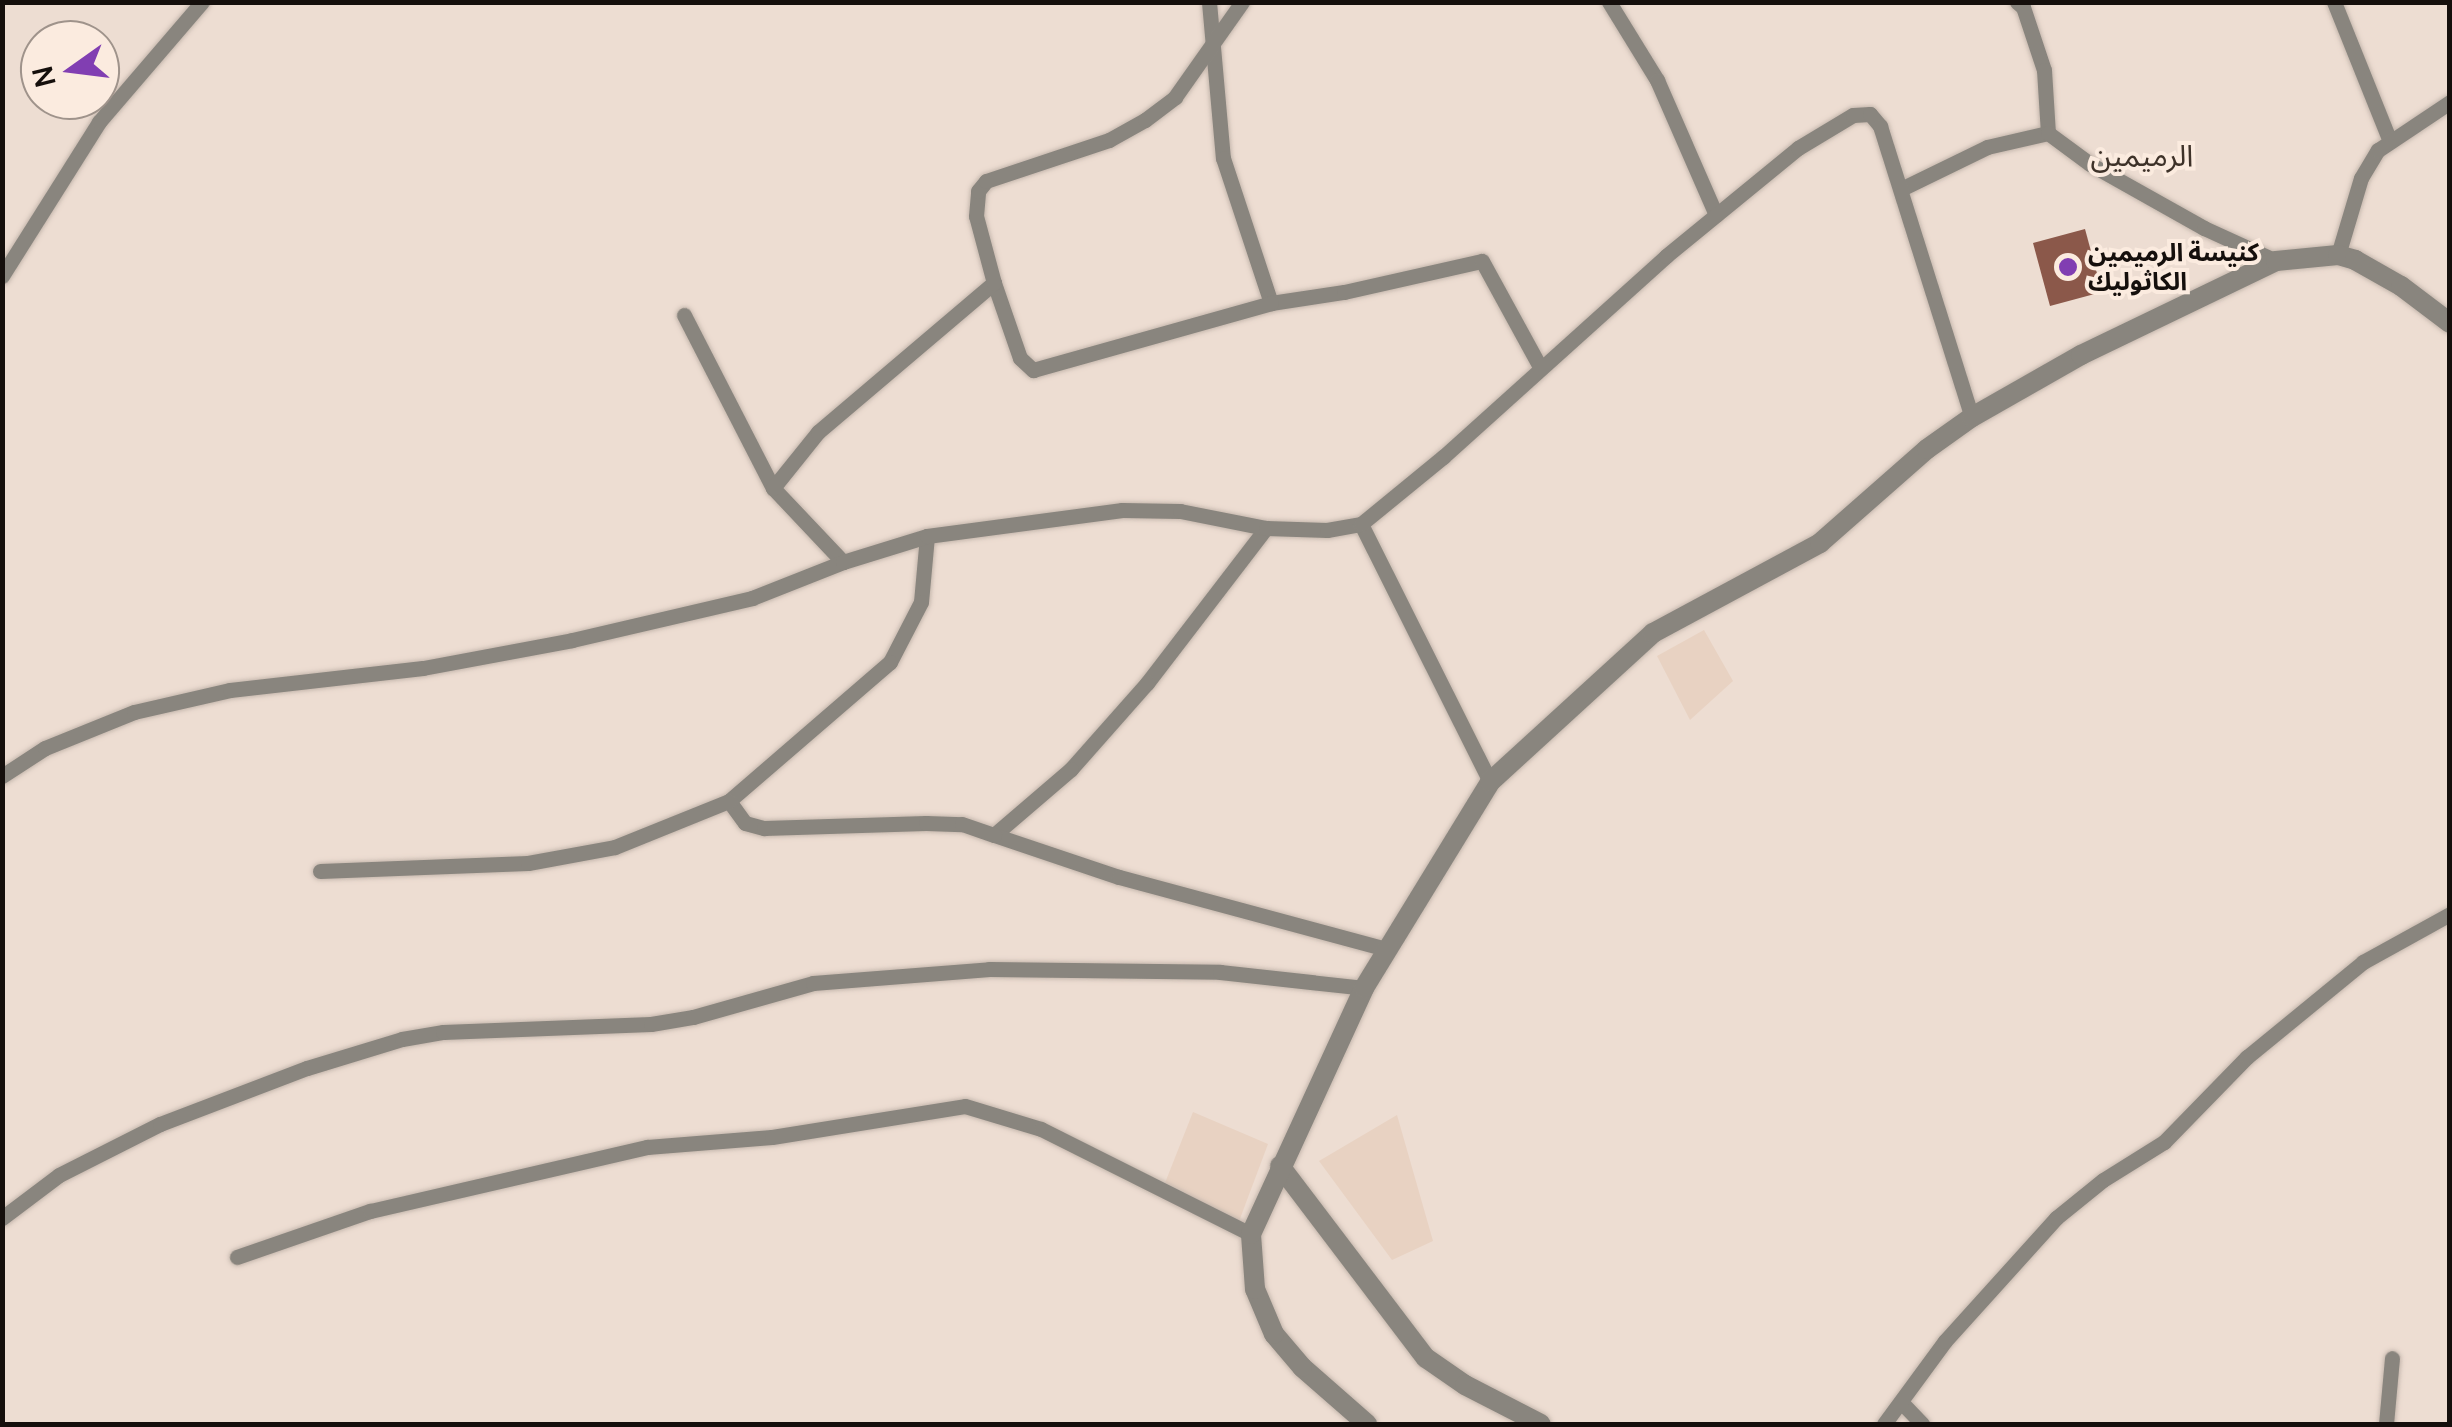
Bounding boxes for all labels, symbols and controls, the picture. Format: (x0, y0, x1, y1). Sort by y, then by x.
north arrow (20, 20, 120, 120)
text: N (22, 62, 64, 91)
district label: الرميمين (2091, 137, 2193, 173)
place label: كنيسة الرميمين الكاثوليك (2088, 238, 2259, 297)
marker: كنيسة الرميمين الكاثوليك (2057, 256, 2079, 278)

